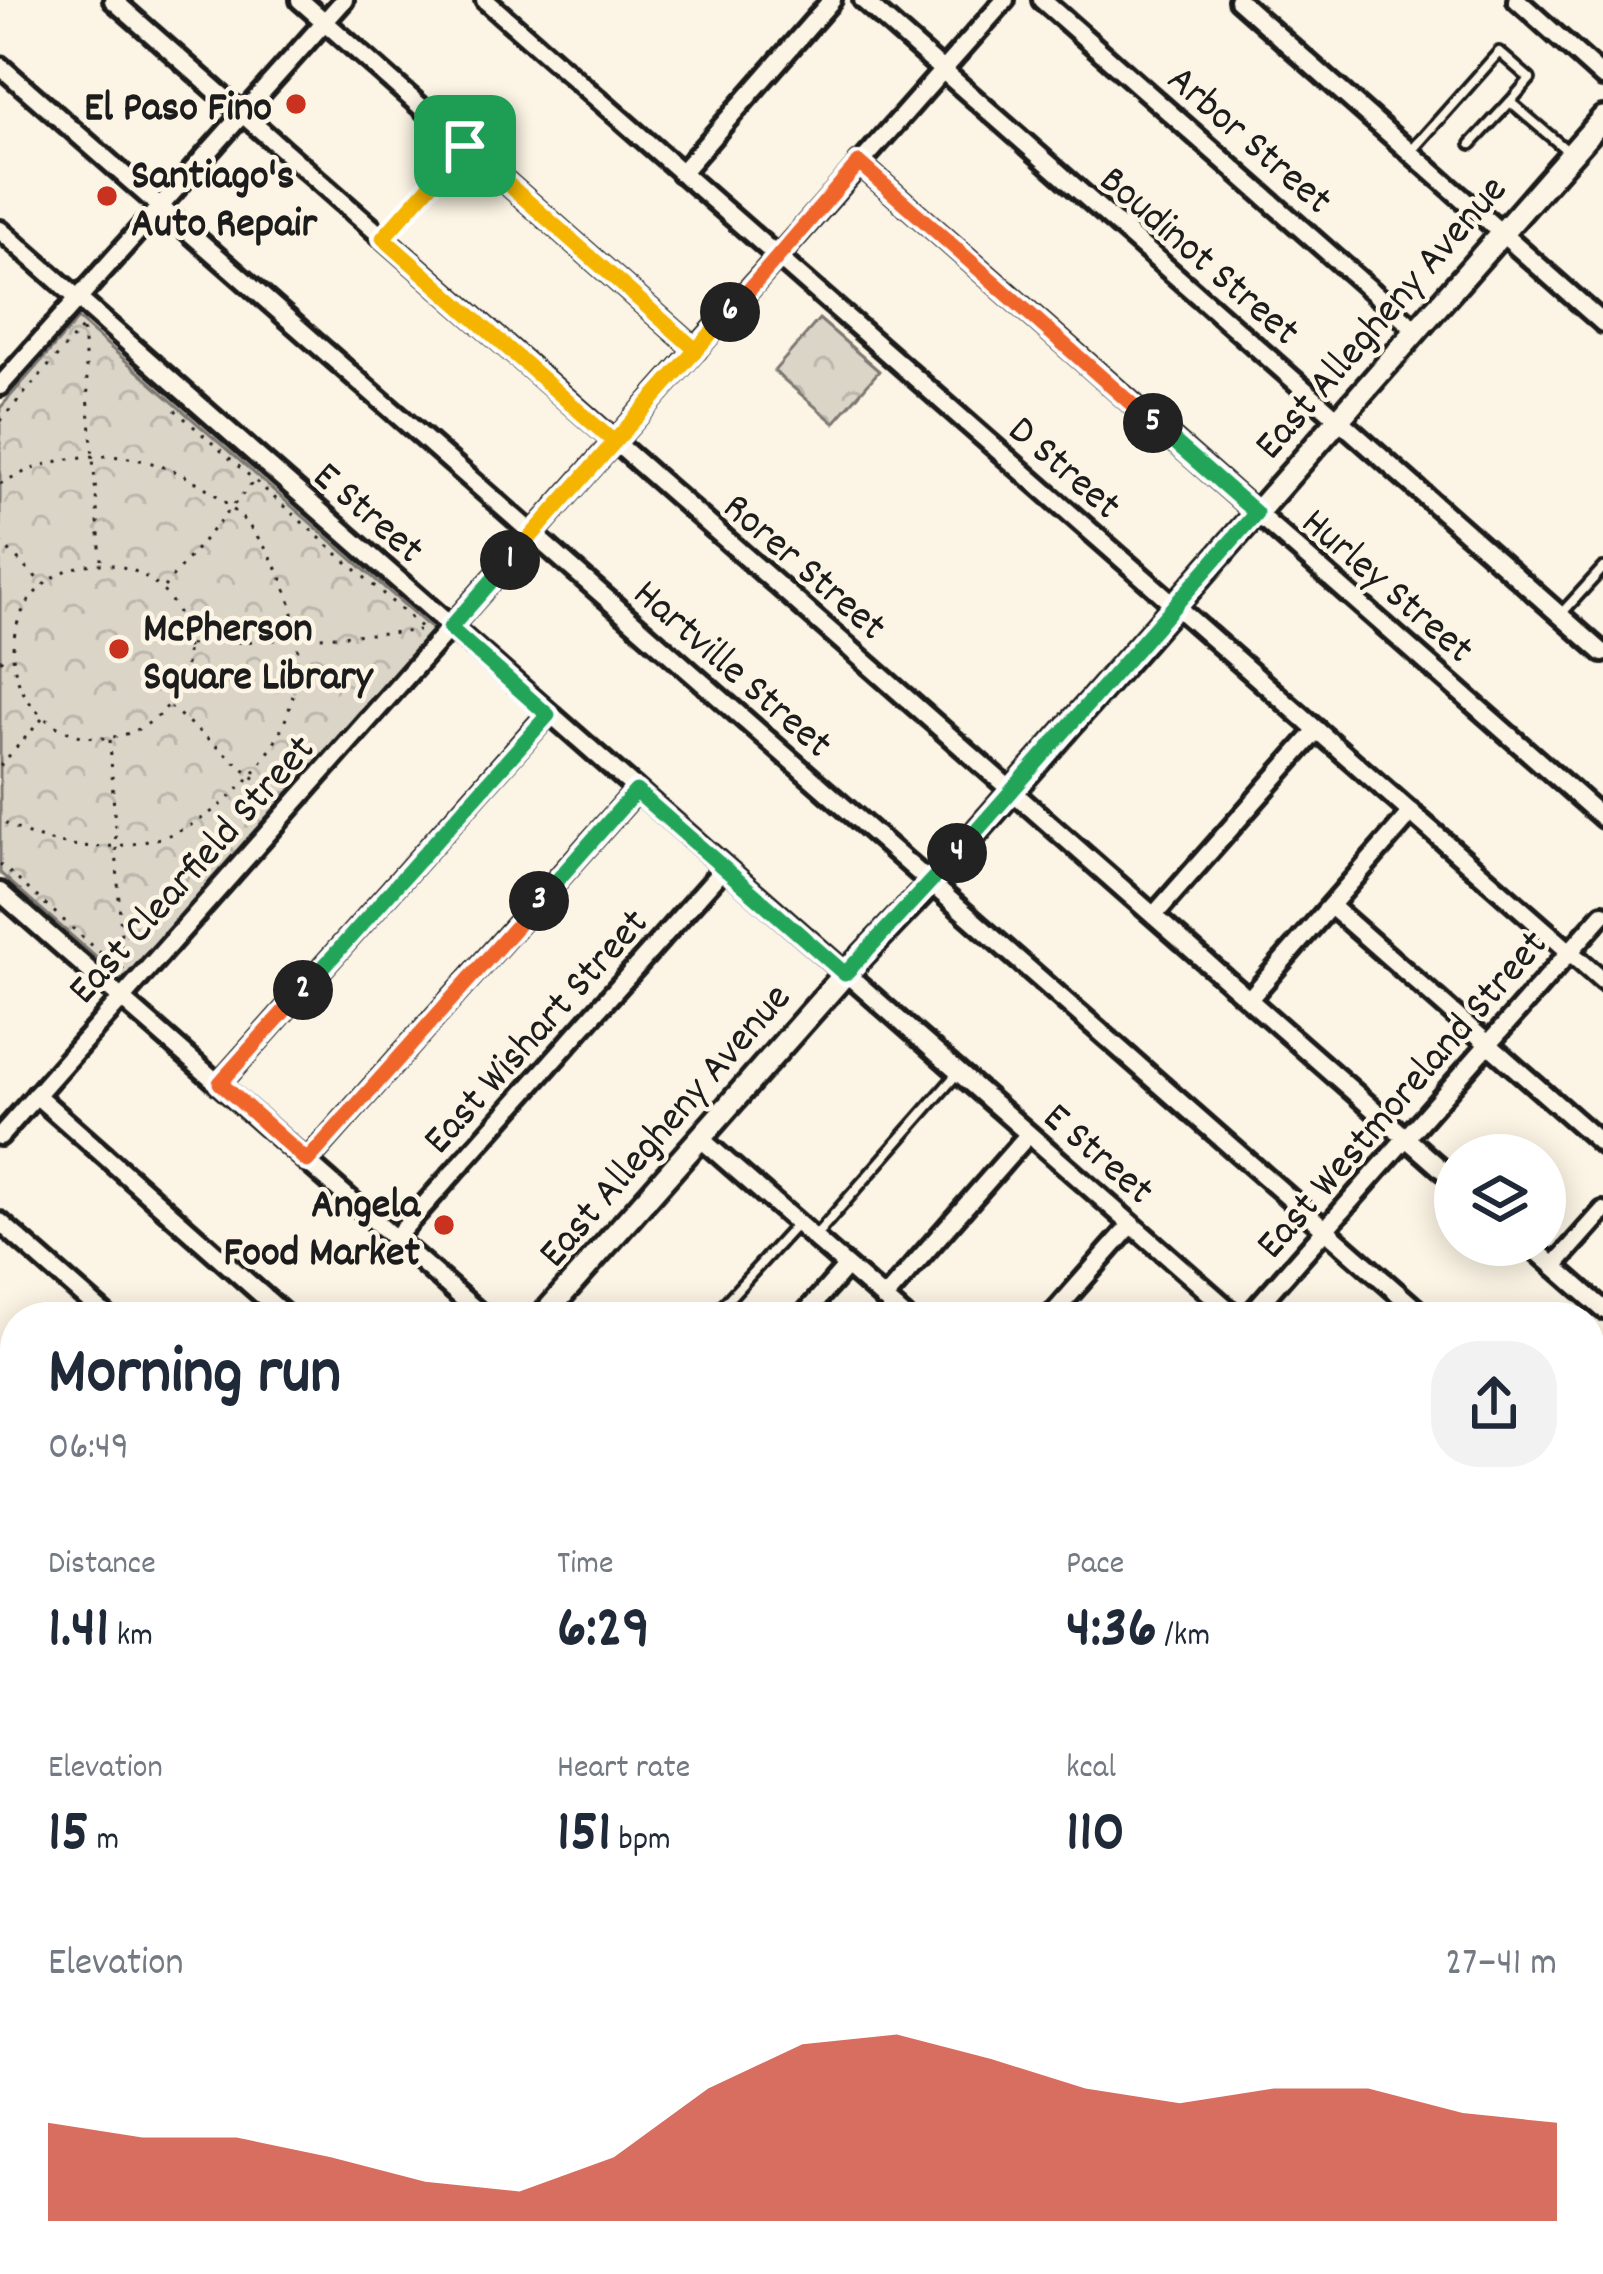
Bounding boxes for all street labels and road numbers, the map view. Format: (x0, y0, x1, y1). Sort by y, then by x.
street label: Arbor Street (1151, 53, 1344, 231)
street label: Boudinot Street (1084, 154, 1311, 363)
street label: East Allegheny Avenue (1243, 164, 1524, 475)
street label: D Street (992, 404, 1132, 537)
street label: E Street (297, 450, 435, 581)
street label: Rorer Street (707, 481, 898, 658)
street label: Hurley Street (1286, 496, 1485, 681)
street label: Hartville Street (617, 567, 844, 775)
street label: East Clearfield Street (56, 723, 332, 1020)
street label: East Wishart Street (411, 897, 665, 1170)
street label: East Westmoreland Street (1244, 919, 1565, 1275)
street label: East Allegheny Avenue (527, 972, 808, 1283)
street label: E Street (1027, 1091, 1165, 1222)

